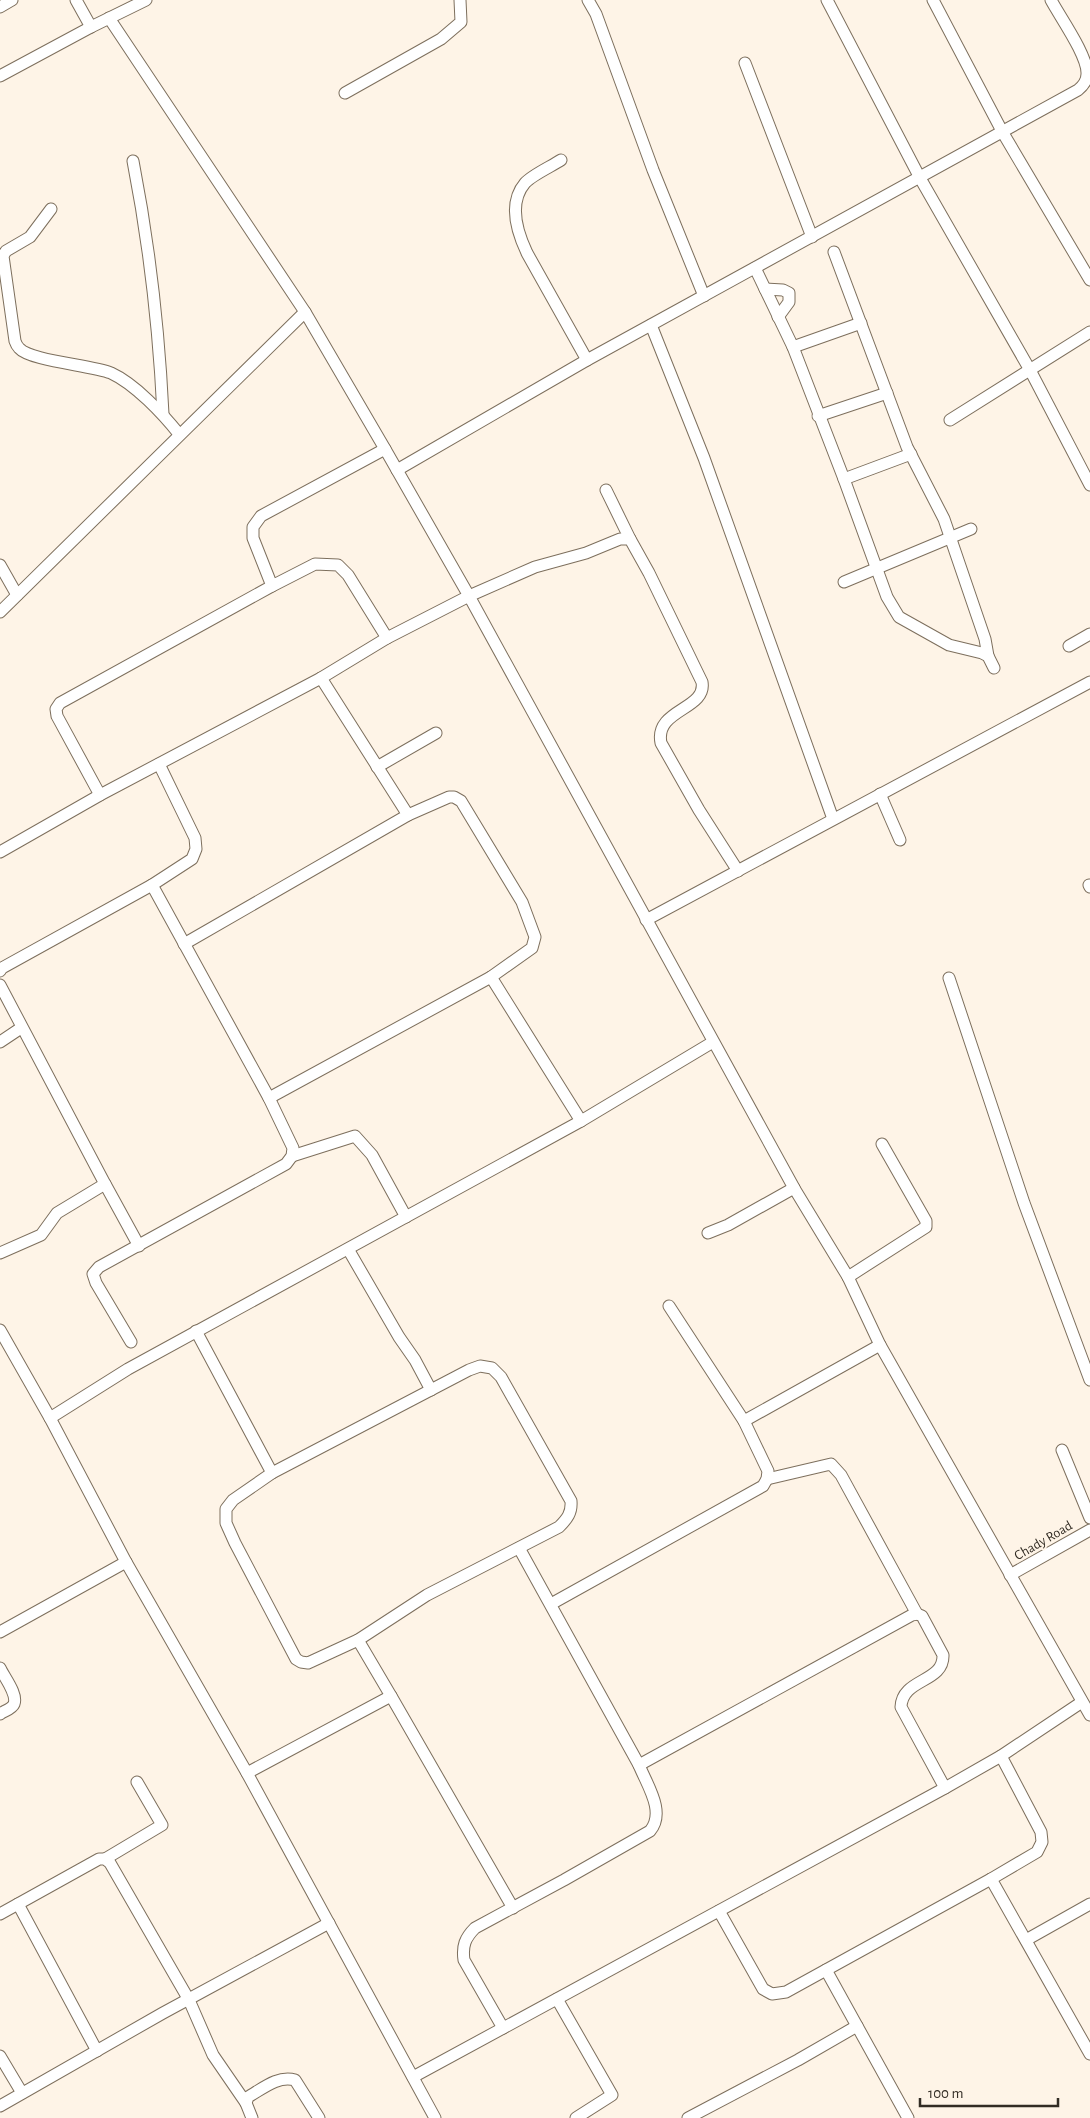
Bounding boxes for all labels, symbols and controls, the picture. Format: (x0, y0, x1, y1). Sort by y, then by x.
street label: Chady Road (1012, 1519, 1075, 1563)
scale bar (920, 2076, 1058, 2108)
text: 100 m (928, 2086, 963, 2101)

